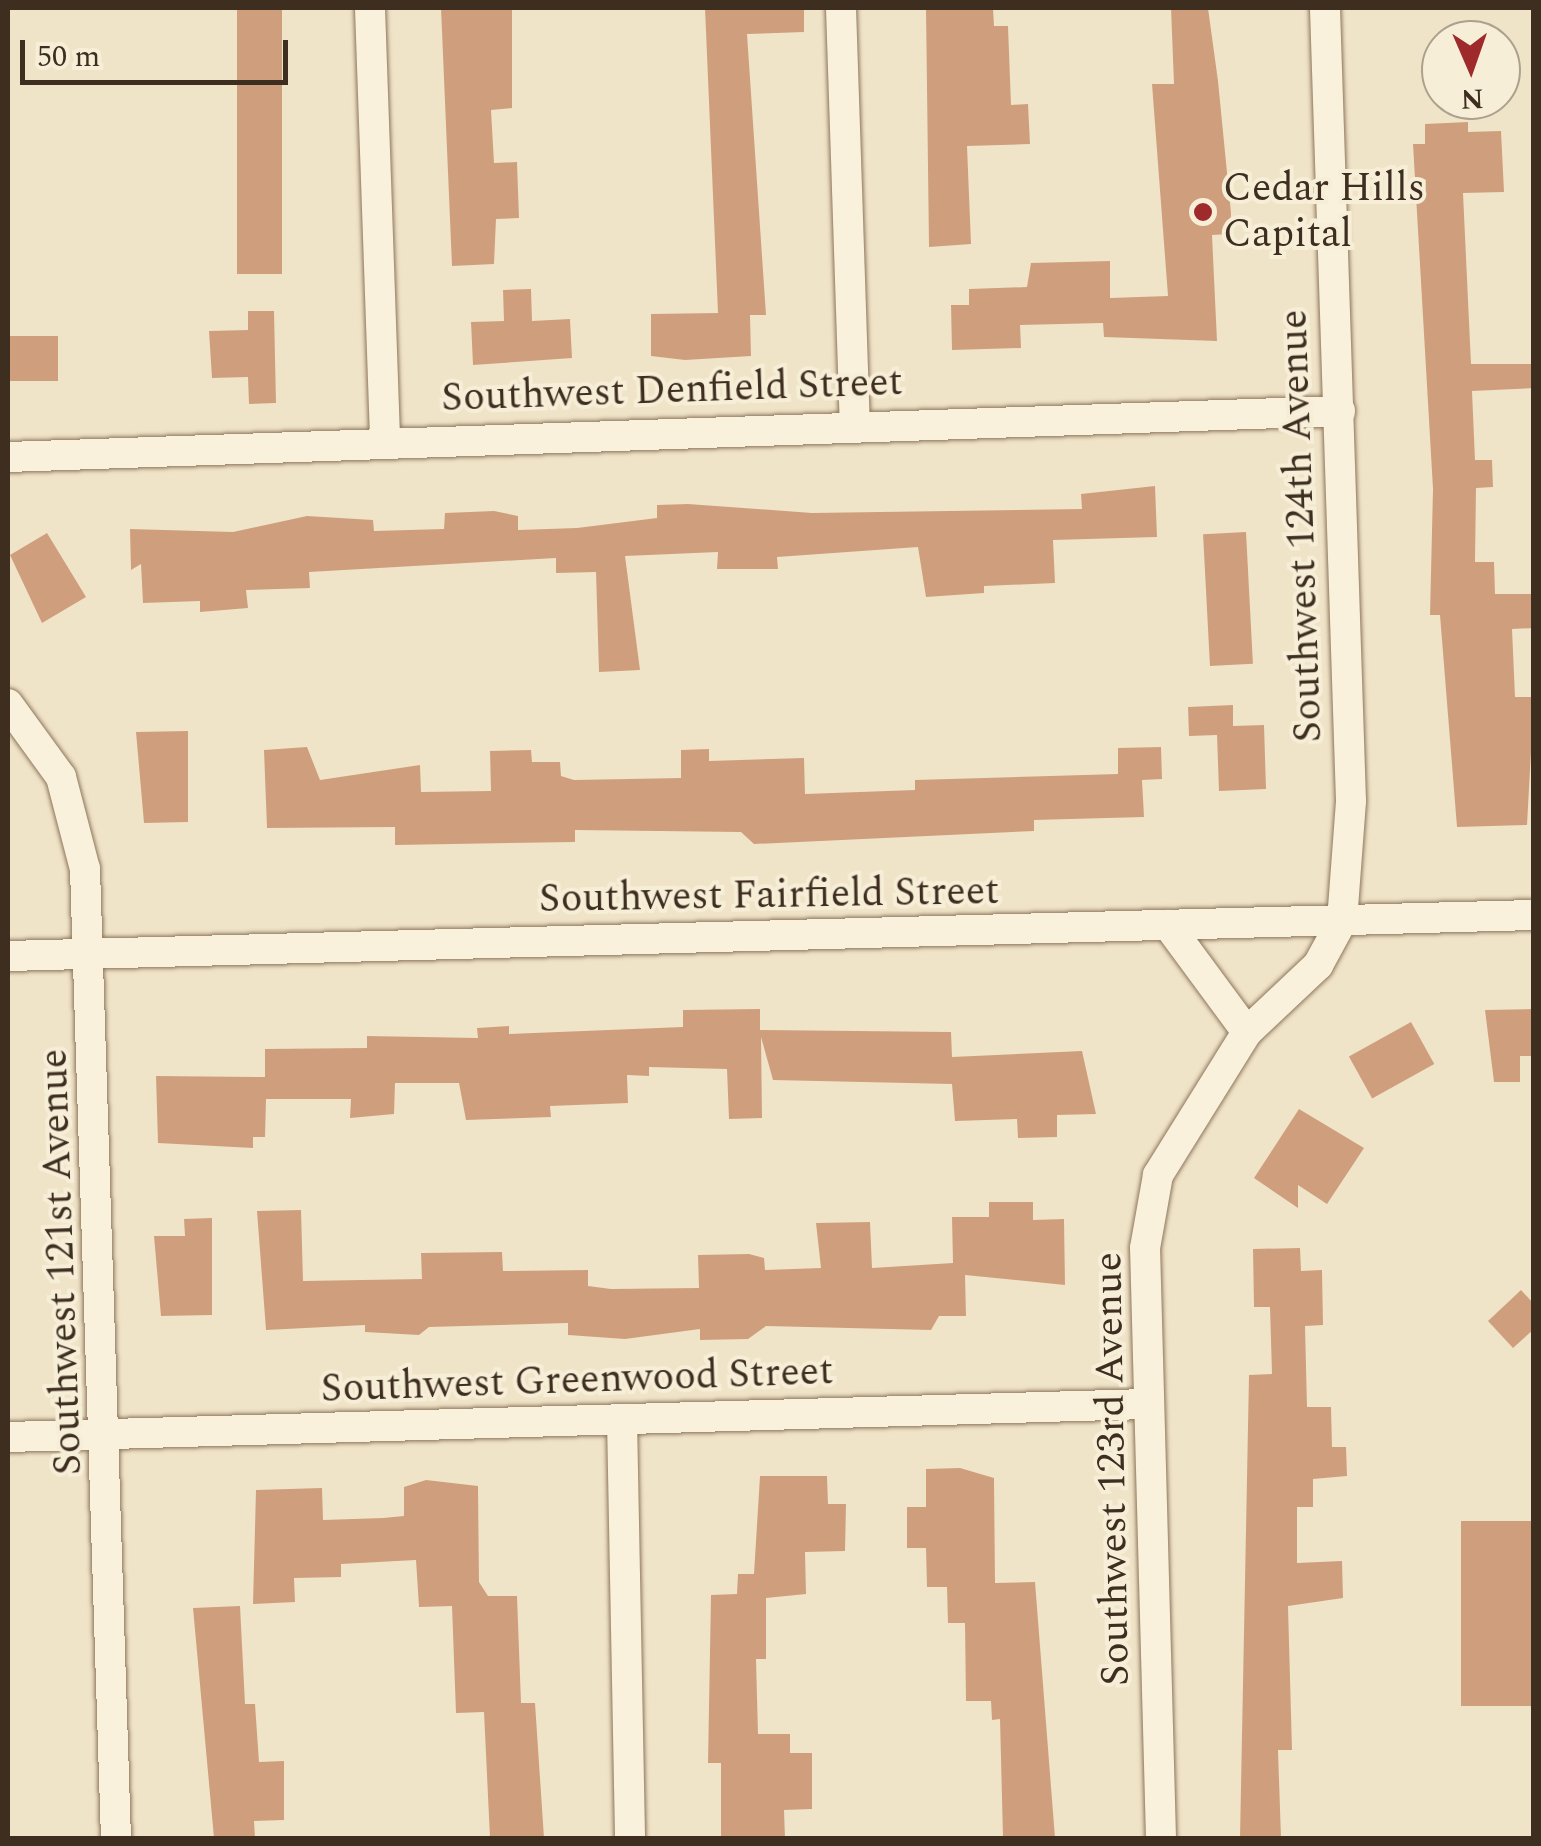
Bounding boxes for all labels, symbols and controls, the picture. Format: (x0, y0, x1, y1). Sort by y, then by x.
scale bar (25, 20, 292, 82)
north arrow (1421, 20, 1521, 120)
text: 50 m (37, 34, 100, 80)
text: N (1460, 77, 1484, 120)
place label: Cedar Hills Capital (1223, 165, 1425, 259)
marker: Cedar Hills Capital (1192, 201, 1214, 223)
street label: Southwest 124th Avenue (1270, 309, 1334, 743)
street label: Southwest Denfield Street (440, 359, 904, 423)
street label: Southwest Fairfield Street (538, 868, 1000, 924)
street label: Southwest 121st Avenue (31, 1048, 93, 1476)
street label: Southwest 123rd Avenue (1085, 1252, 1141, 1686)
street label: Southwest Greenwood Street (320, 1348, 834, 1414)

